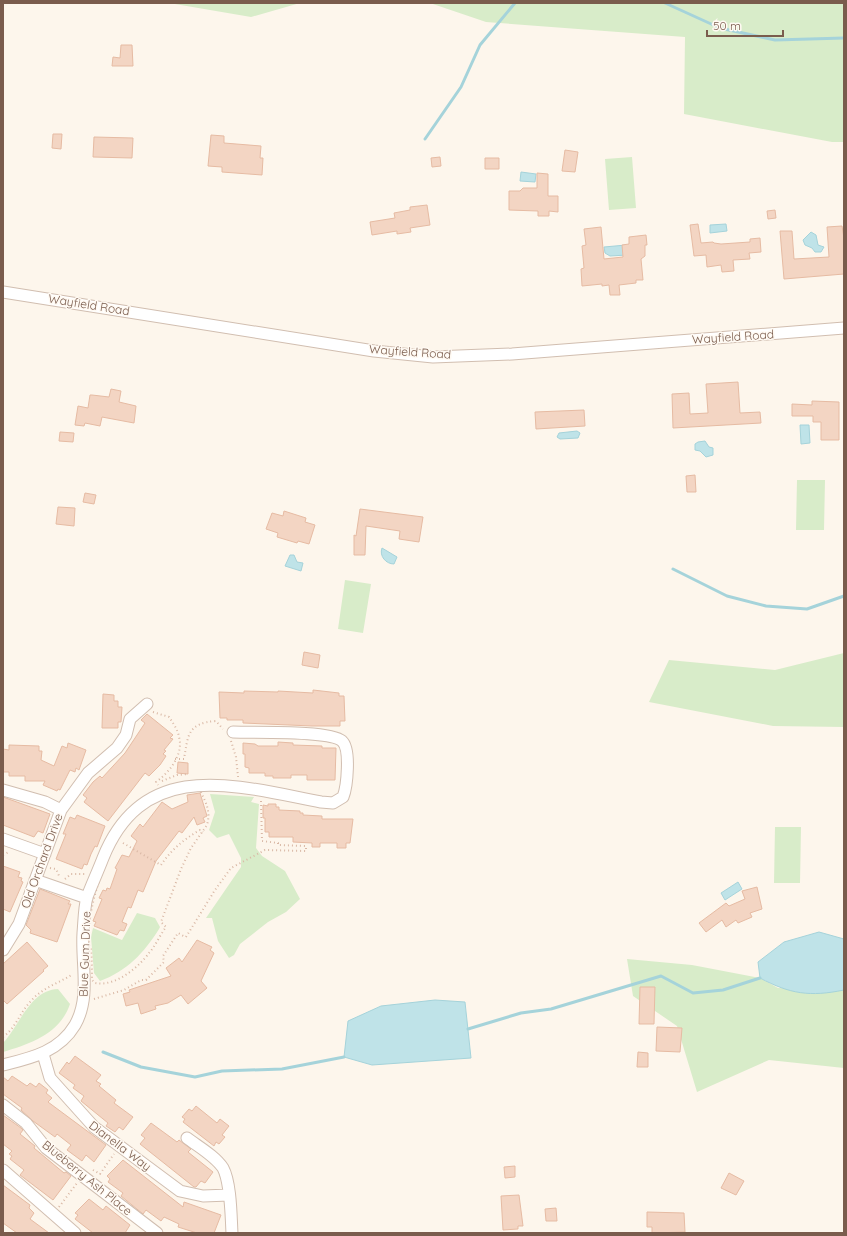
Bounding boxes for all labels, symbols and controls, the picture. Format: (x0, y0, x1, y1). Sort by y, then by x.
scale bar (707, 12, 783, 38)
text: 50 m (713, 18, 741, 33)
street label: Wayfield Road (47, 291, 131, 318)
street label: Wayfield Road (691, 326, 774, 347)
street label: Wayfield Road (369, 341, 452, 362)
street label: Old Orchard Drive (17, 811, 66, 910)
street label: Blue Gum Drive (76, 911, 93, 997)
street label: Dianella Way (86, 1117, 154, 1174)
street label: Blueberry Ash Place (39, 1137, 135, 1219)

